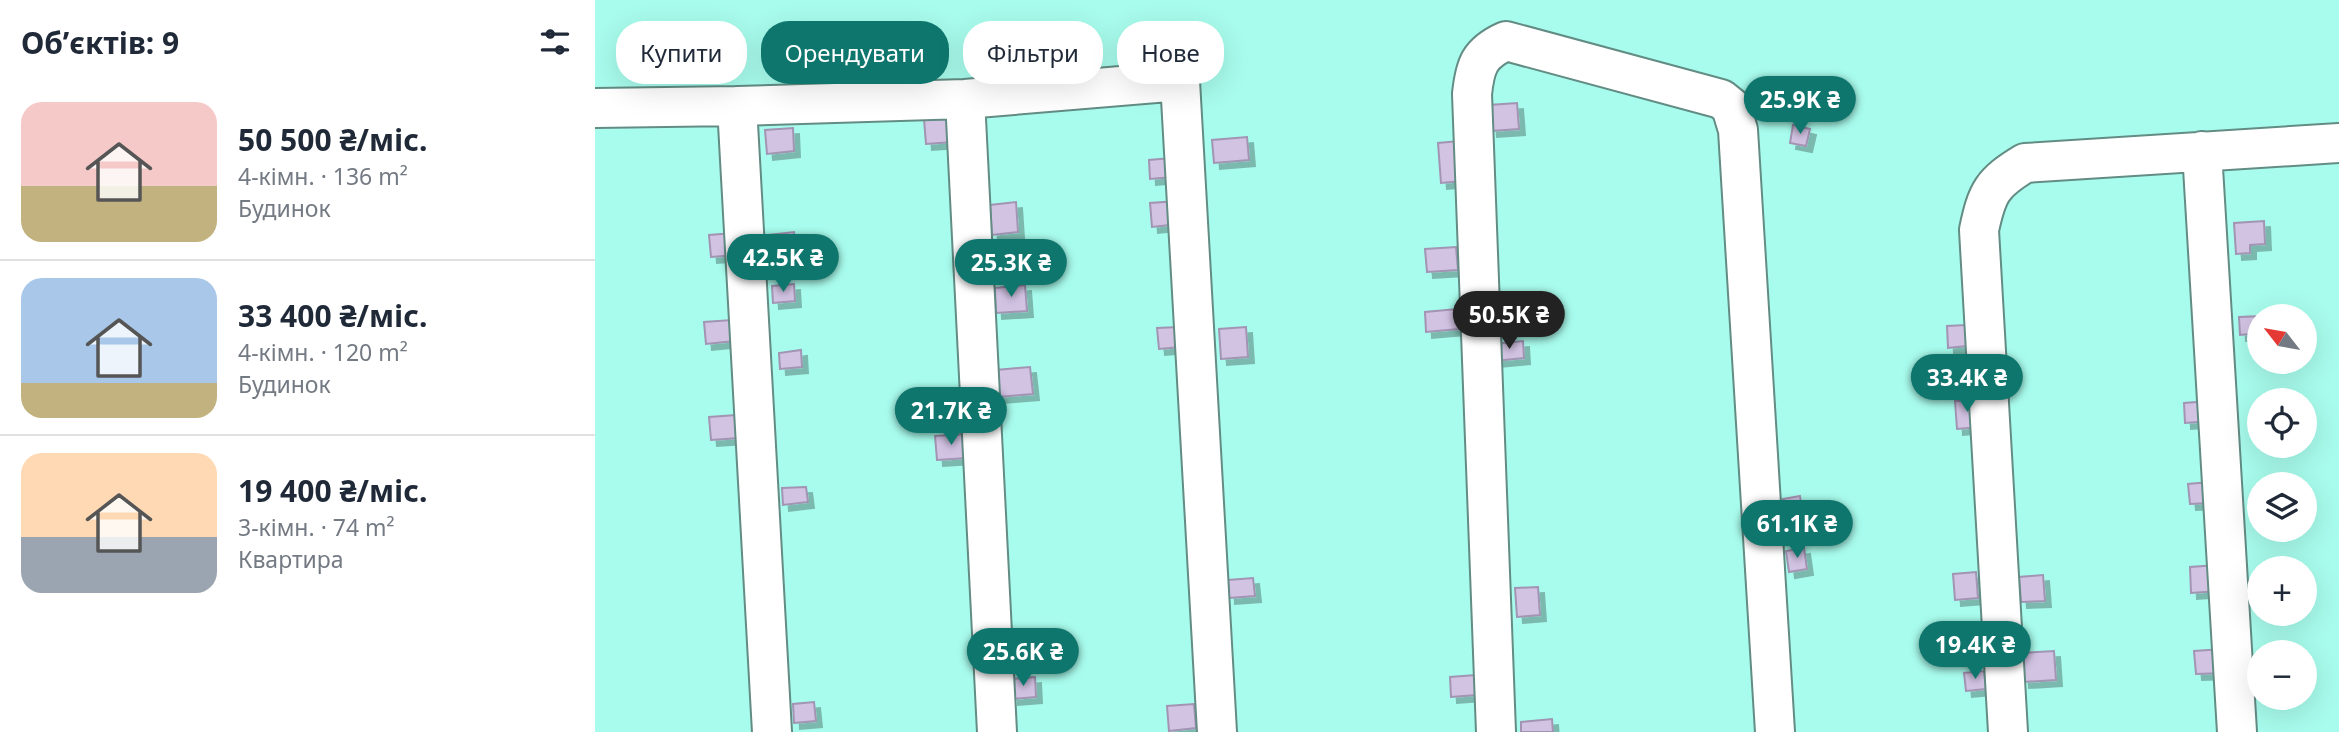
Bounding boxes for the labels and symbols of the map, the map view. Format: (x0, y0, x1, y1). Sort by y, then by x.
pin: 25.9K ₴ (1735, 76, 1865, 136)
pin: 42.5K ₴ (718, 234, 848, 294)
pin: 25.3K ₴ (946, 240, 1076, 299)
pin: 50.5K ₴ (1444, 292, 1574, 351)
north arrow (2247, 304, 2317, 374)
pin: 33.4K ₴ (1902, 354, 2032, 414)
pin: 21.7K ₴ (886, 388, 1016, 447)
pin: 61.1K ₴ (1732, 500, 1862, 560)
pin: 19.4K ₴ (1910, 622, 2040, 681)
pin: 25.6K ₴ (958, 628, 1088, 688)

